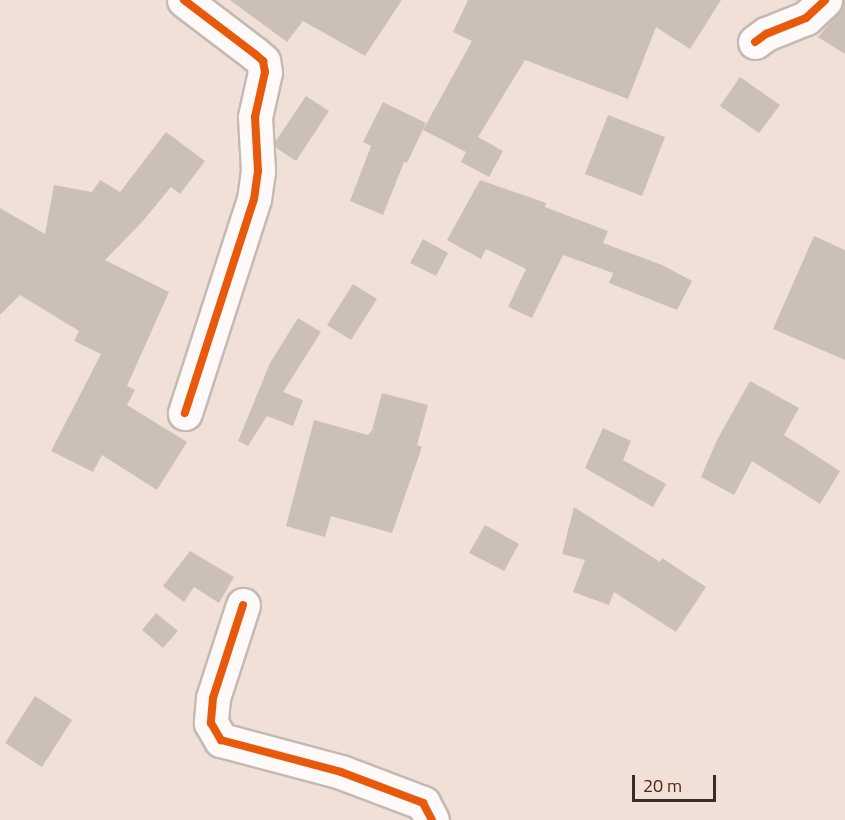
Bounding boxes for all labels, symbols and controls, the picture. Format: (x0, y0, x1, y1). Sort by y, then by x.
scale bar (635, 763, 719, 801)
text: 20 m (643, 772, 682, 799)

